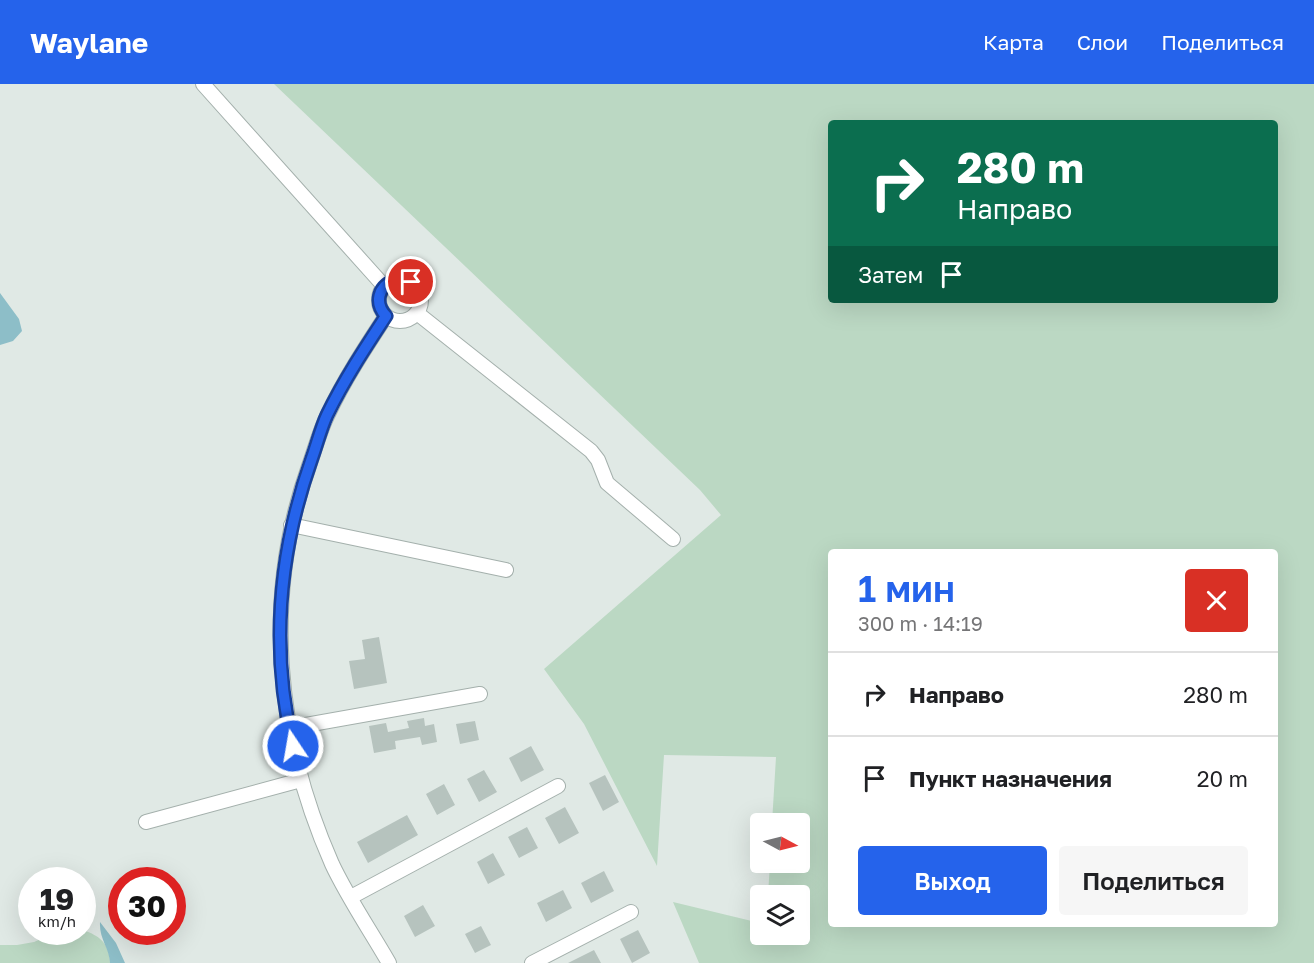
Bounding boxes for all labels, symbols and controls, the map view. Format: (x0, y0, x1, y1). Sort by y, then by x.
text: Waylane (30, 26, 148, 59)
text: Карта (983, 29, 1044, 55)
text: Слои (1077, 29, 1128, 55)
text: Поделиться (1161, 29, 1284, 55)
text: 280 m (957, 142, 1084, 192)
icon: right (858, 144, 936, 222)
text: Направо (957, 193, 1072, 225)
pin (385, 256, 436, 307)
icon: arrive (935, 258, 968, 291)
text: Затем (858, 261, 923, 288)
icon: arrive (394, 265, 427, 298)
text: 1 мин (858, 567, 955, 610)
button: close (1185, 569, 1248, 632)
text: 300 m · 14:19 (858, 611, 983, 635)
icon: right (858, 678, 891, 711)
text: Направо (909, 681, 1004, 708)
text: 280 m (1183, 681, 1248, 708)
position arrow (261, 714, 325, 778)
icon: arrive (858, 762, 891, 795)
text: Пункт назначения (909, 765, 1112, 792)
text: 20 m (1197, 765, 1248, 792)
north arrow (750, 813, 810, 873)
map controls (750, 813, 810, 945)
button: Выход (858, 846, 1047, 915)
button: Поделиться (1059, 846, 1248, 915)
speed limit sign: 30 (108, 867, 186, 945)
text: 19 (40, 881, 74, 917)
button: layers (750, 885, 810, 945)
text: km/h (38, 912, 76, 930)

